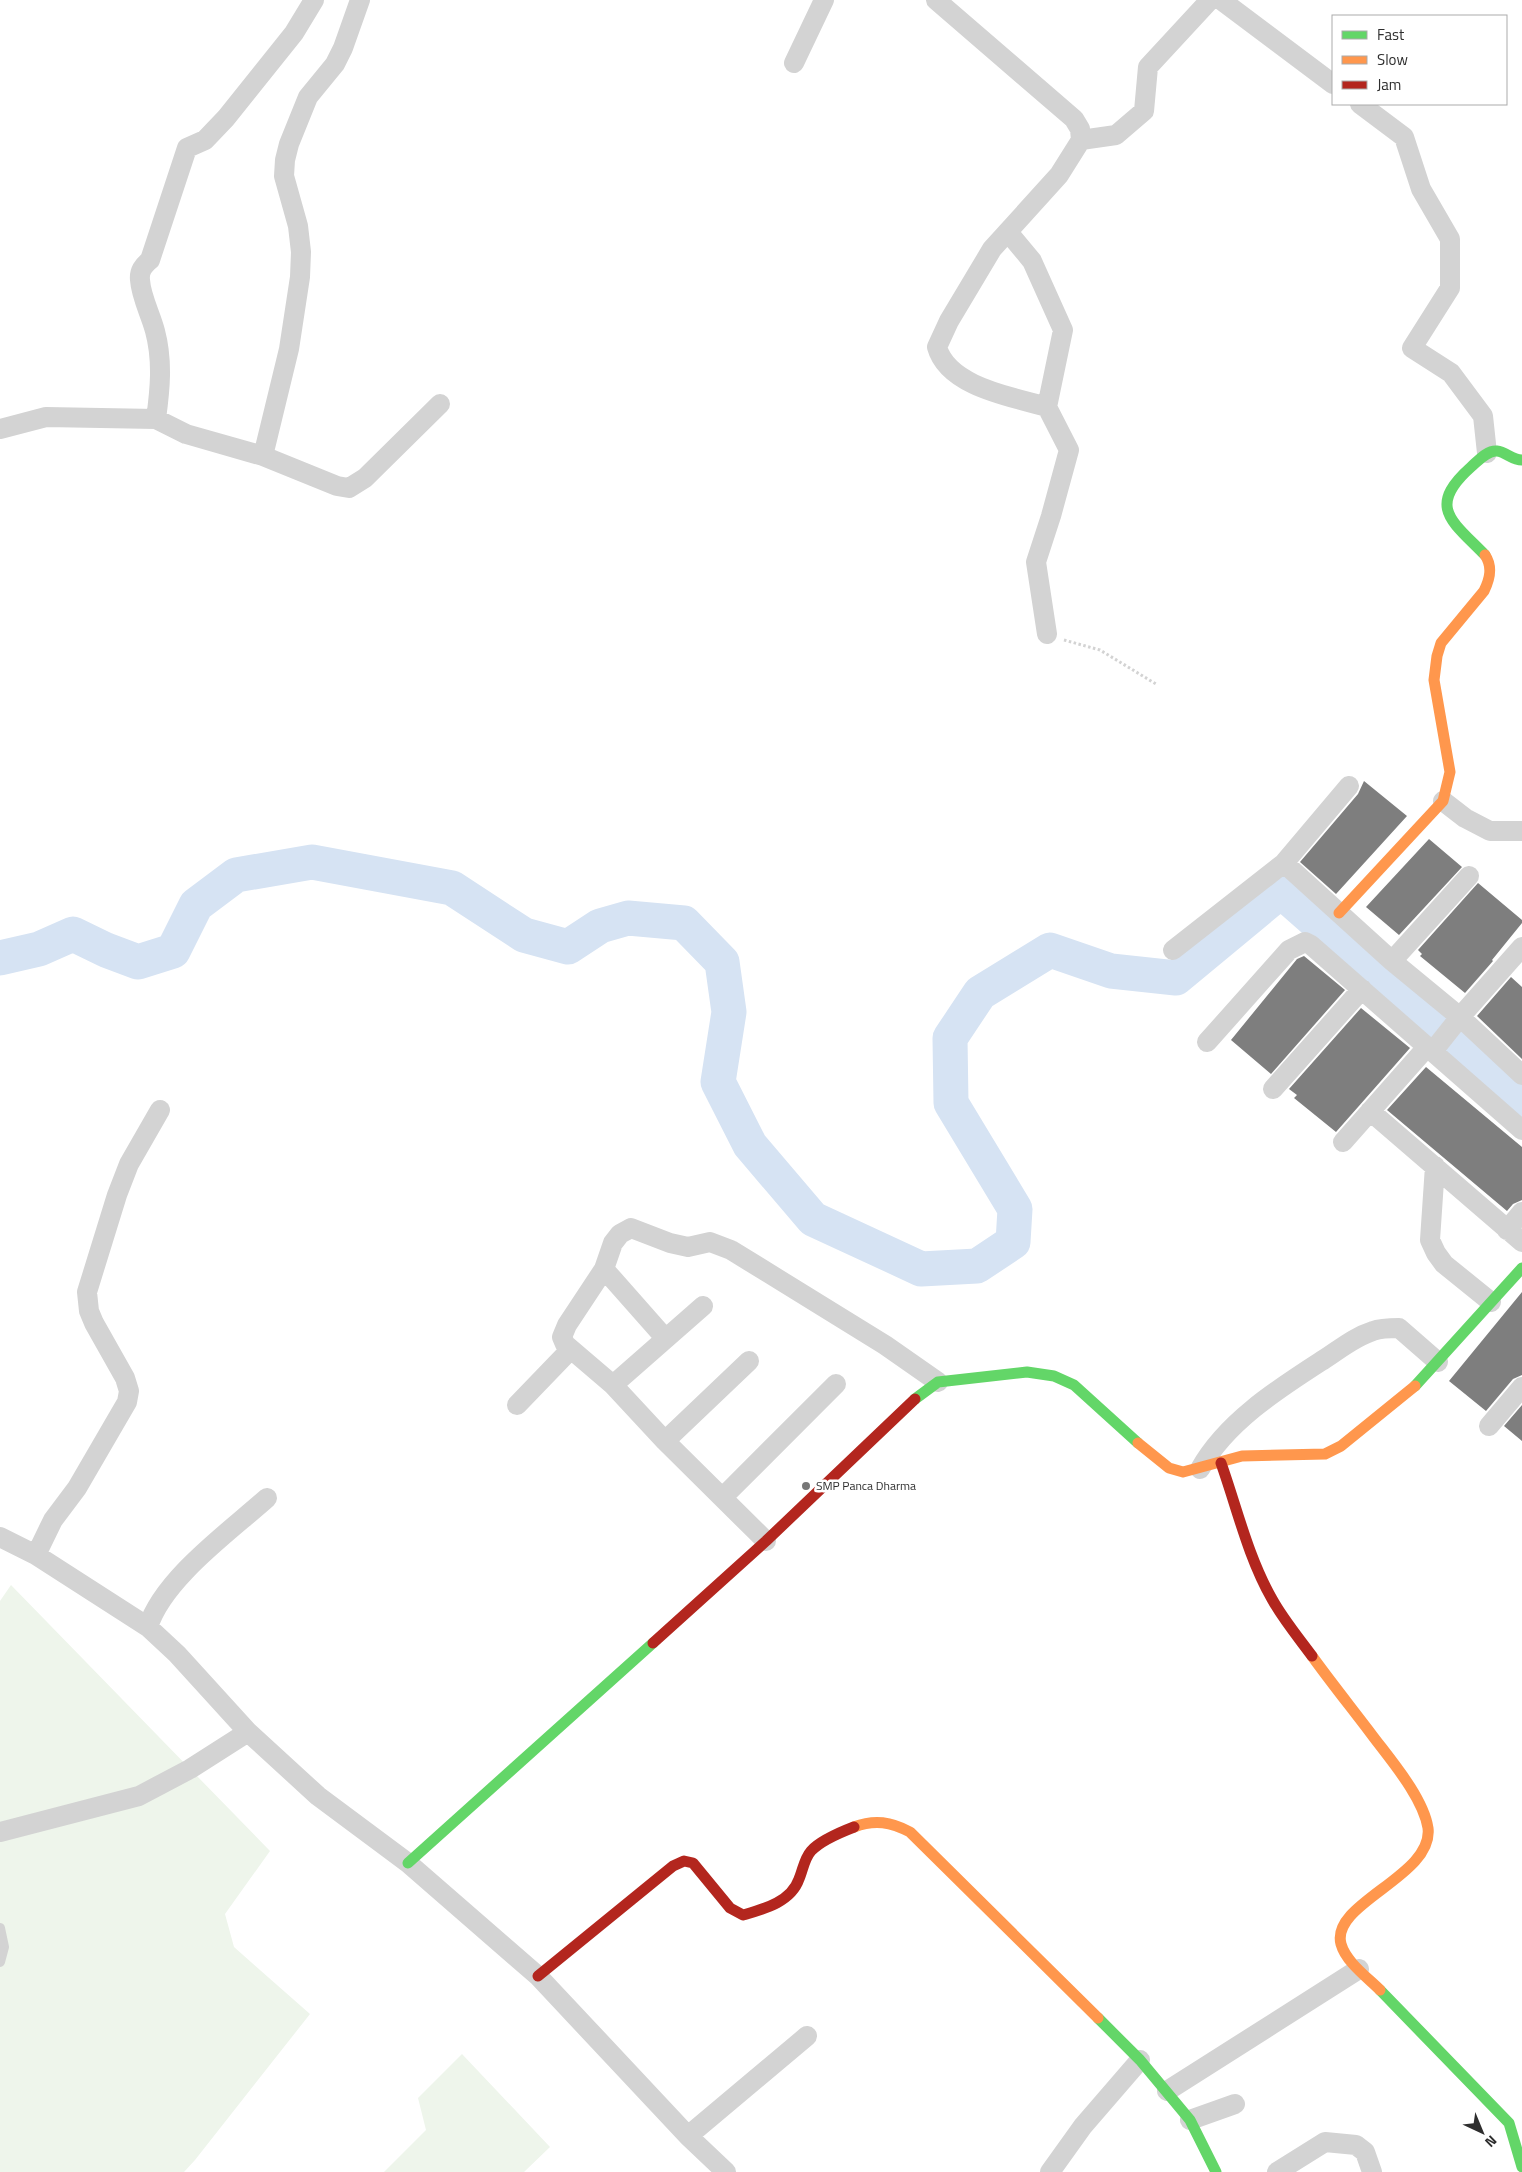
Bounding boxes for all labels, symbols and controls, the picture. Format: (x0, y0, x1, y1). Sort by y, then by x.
legend (1332, 15, 1507, 105)
text: Fast (1377, 23, 1405, 46)
text: Slow (1377, 48, 1408, 71)
text: Jam (1377, 73, 1401, 96)
place label: SMP Panca Dharma (816, 1476, 916, 1495)
marker: SMP Panca Dharma (800, 1480, 812, 1492)
north arrow (1457, 2107, 1507, 2157)
text: N (1481, 2131, 1502, 2153)

